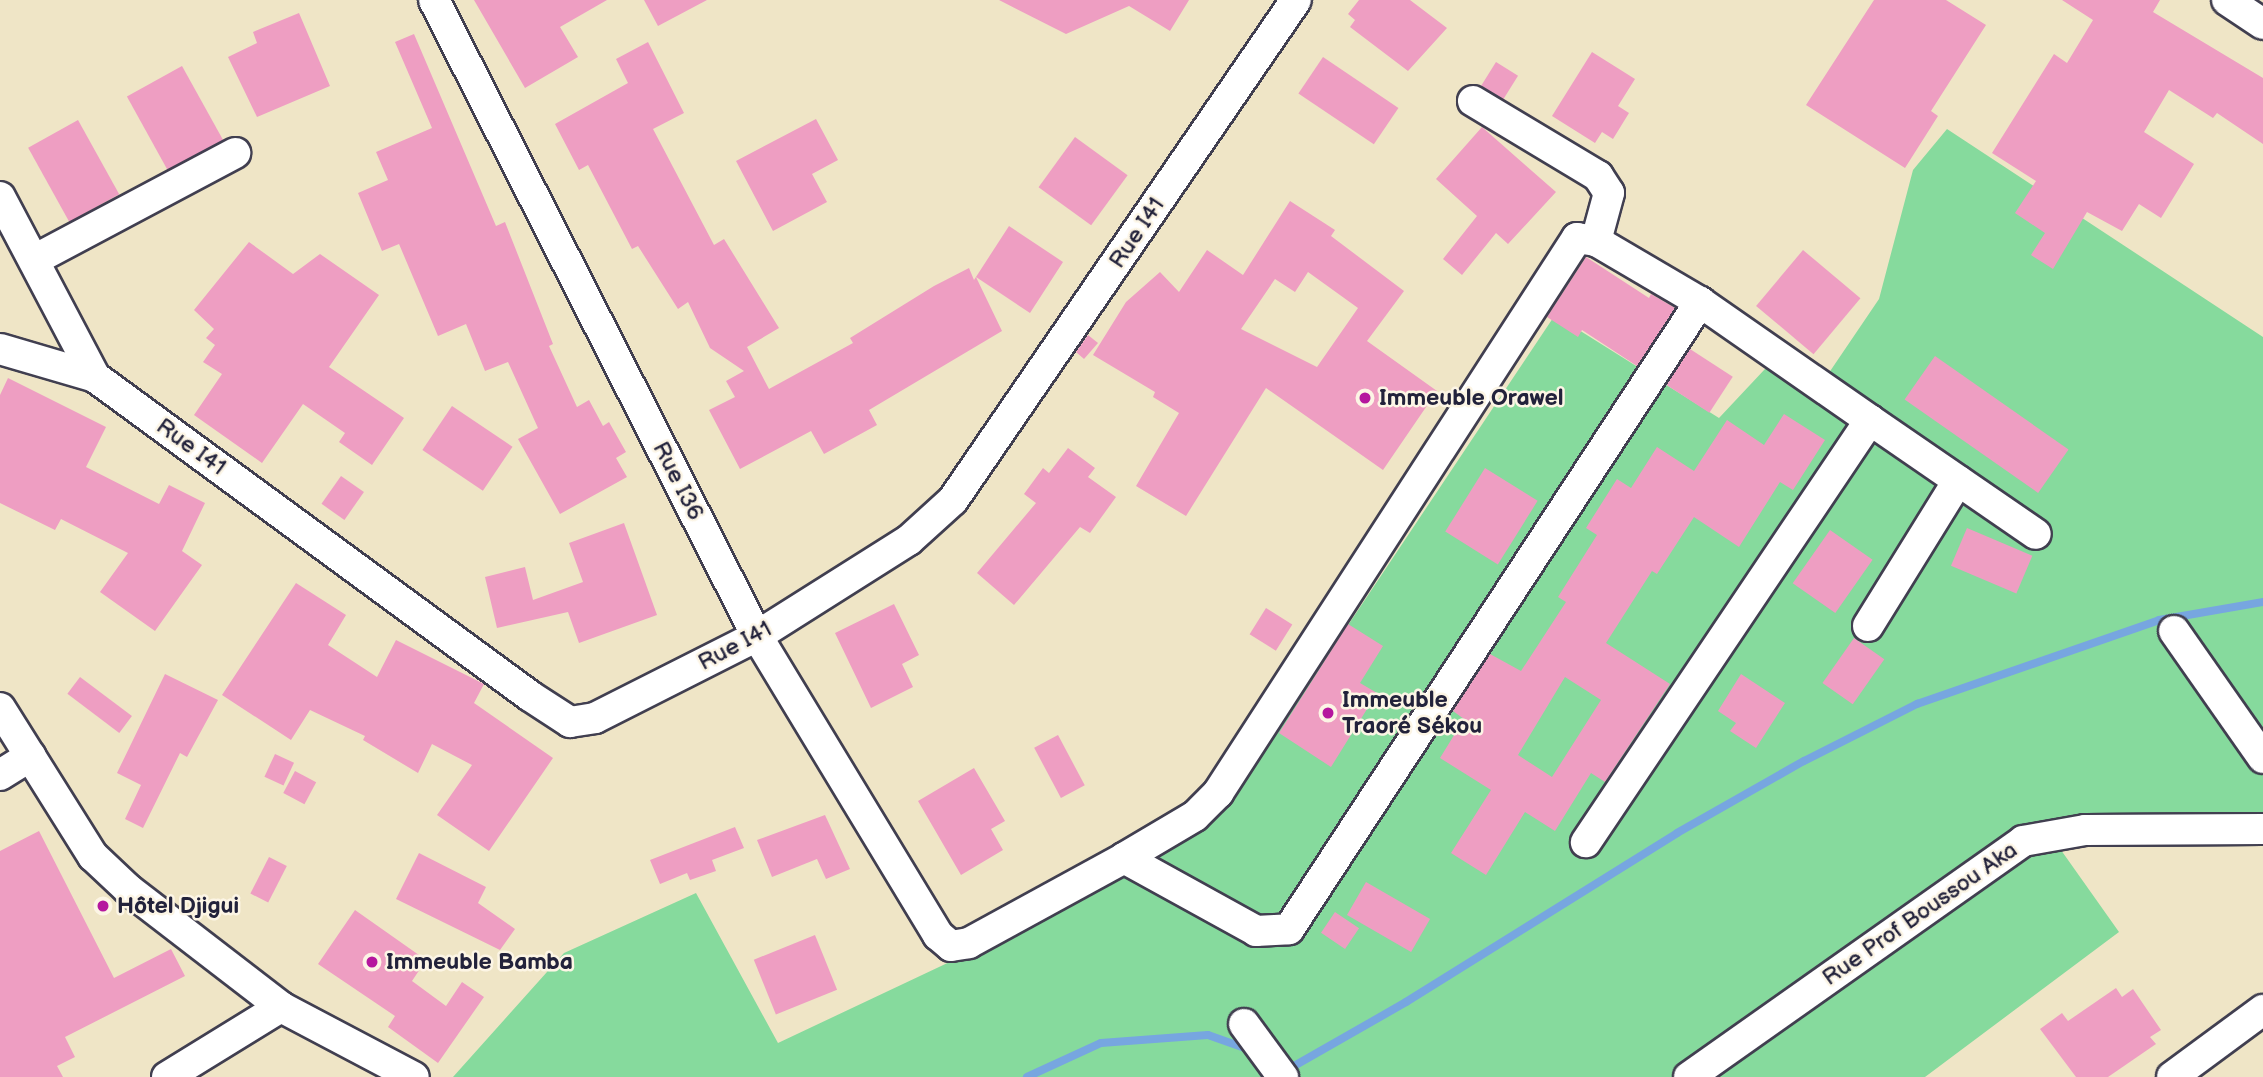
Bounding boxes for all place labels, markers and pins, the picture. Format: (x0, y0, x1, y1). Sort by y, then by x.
place label: Immeuble Orawel (1379, 384, 1563, 412)
marker: Immeuble Orawel (1357, 390, 1373, 406)
place label: Immeuble Traoré Sékou (1342, 686, 1482, 740)
marker: Immeuble Traoré Sékou (1320, 705, 1336, 721)
place label: Hôtel Djigui (117, 892, 239, 920)
marker: Hôtel Djigui (95, 898, 111, 914)
place label: Immeuble Bamba (386, 948, 573, 976)
marker: Immeuble Bamba (364, 954, 380, 970)

